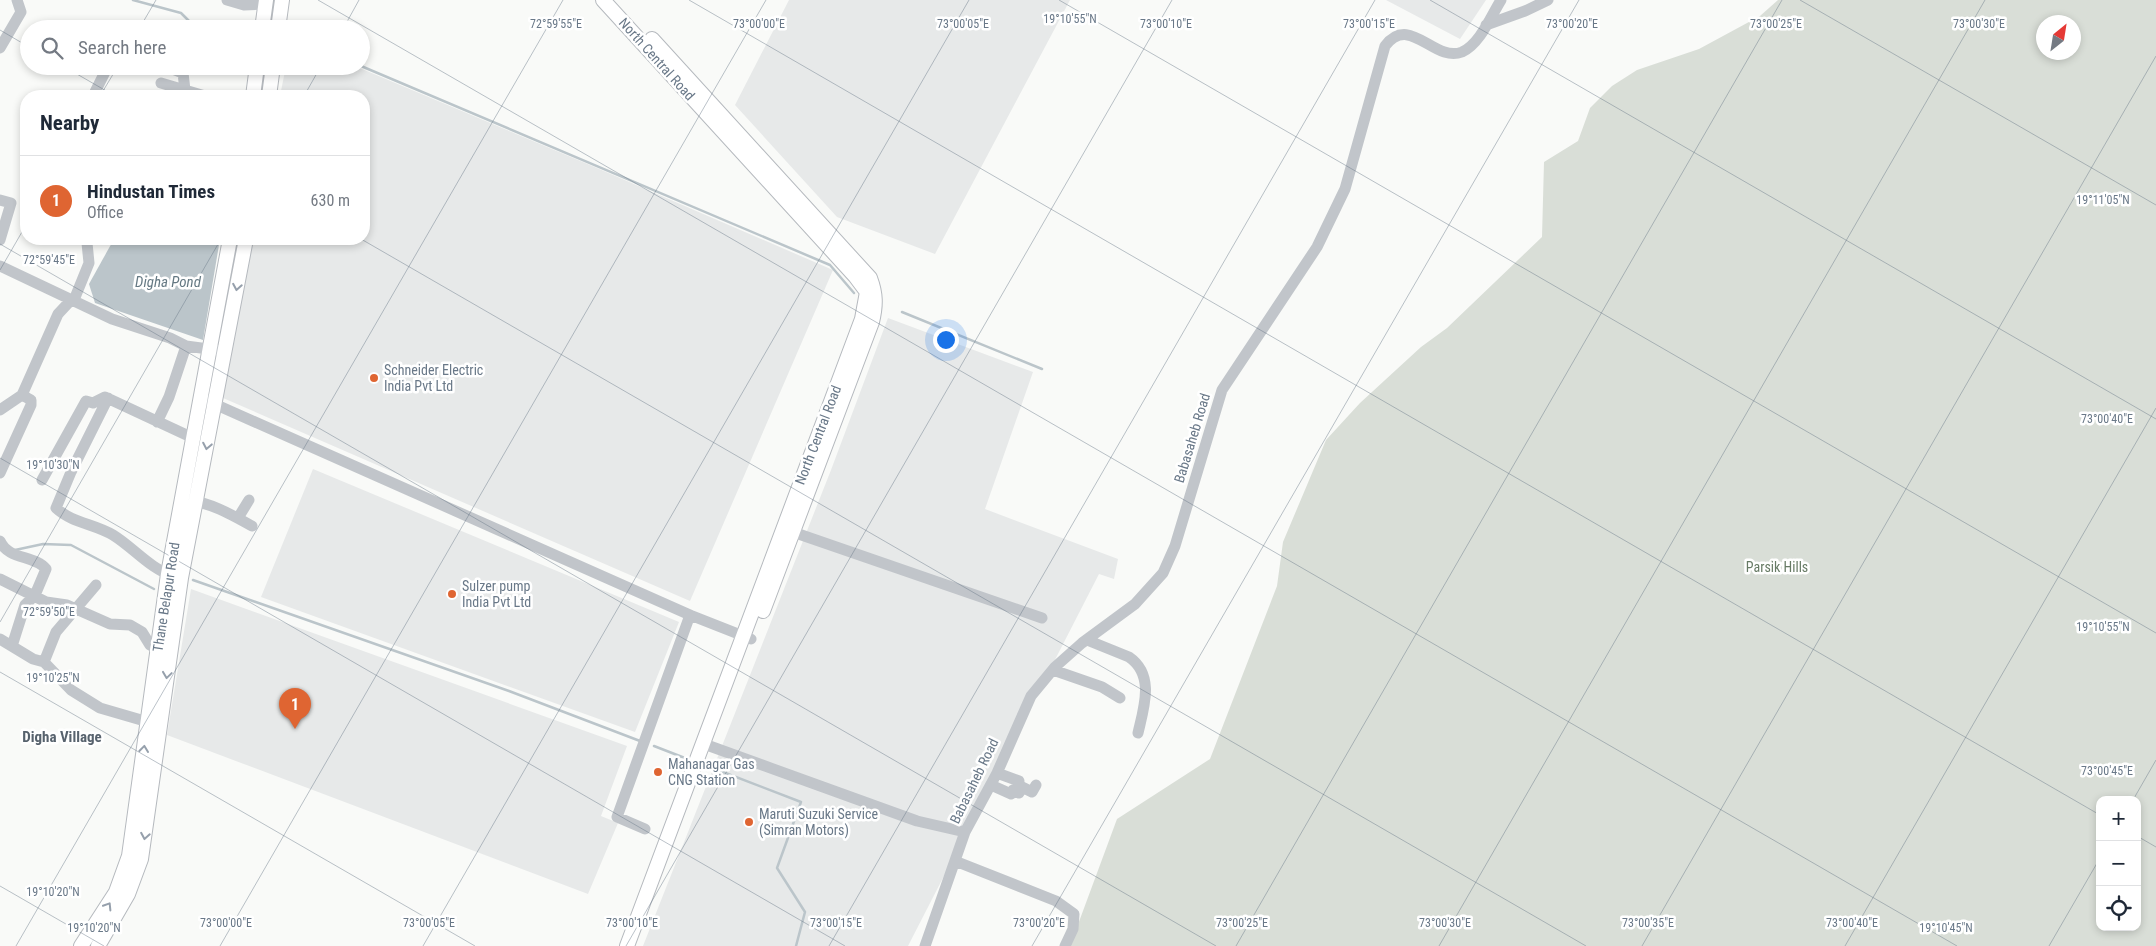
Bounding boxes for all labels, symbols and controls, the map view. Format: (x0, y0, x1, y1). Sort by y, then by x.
text: 19°10'55"N (1043, 12, 1097, 26)
street label: North Central Road (616, 15, 698, 103)
north arrow (2036, 15, 2081, 60)
text: 72°59'55"E (530, 17, 582, 31)
text: 73°00'00"E (733, 17, 785, 31)
text: 73°00'05"E (937, 17, 989, 31)
text: 73°00'10"E (1140, 17, 1192, 31)
text: 73°00'15"E (1343, 17, 1395, 31)
text: 73°00'20"E (1546, 17, 1598, 31)
text: 73°00'25"E (1750, 17, 1802, 31)
text: 73°00'30"E (1953, 17, 2005, 31)
search box (20, 20, 370, 75)
icon: search (38, 34, 66, 62)
text: Search here (78, 36, 166, 59)
text: Nearby (40, 111, 99, 135)
text: Hindustan Times (87, 180, 215, 203)
text: 1 (52, 191, 60, 210)
text: 630 m (311, 191, 350, 210)
text: 19°11'05"N (2076, 193, 2130, 207)
text: Office (87, 203, 123, 222)
text: 72°59'45"E (23, 253, 75, 267)
water label: Digha Pond (135, 273, 202, 291)
one-way arrow (233, 282, 243, 291)
your location (933, 327, 959, 353)
place label: Schneider Electric India Pvt Ltd (384, 362, 483, 394)
marker: Schneider Electric India Pvt Ltd (368, 372, 380, 384)
street label: North Central Road (792, 383, 844, 487)
street label: Babasaheb Road (1171, 391, 1213, 485)
text: 73°00'40"E (2081, 412, 2133, 426)
one-way arrow (202, 442, 213, 451)
text: 19°10'30"N (26, 458, 80, 472)
street label: Thane Belapur Road (149, 541, 183, 653)
park label: Parsik Hills (1746, 559, 1808, 575)
place label: Sulzer pump India Pvt Ltd (462, 578, 531, 610)
marker: Sulzer pump India Pvt Ltd (446, 588, 458, 600)
text: 72°59'50"E (23, 605, 75, 619)
text: 19°10'55"N (2076, 620, 2130, 634)
text: 19°10'25"N (26, 671, 80, 685)
one-way arrow (163, 671, 173, 680)
pin: 1 (279, 688, 311, 729)
district label: Digha Village (22, 728, 102, 746)
street label: Babasaheb Road (947, 736, 1001, 826)
one-way arrow (138, 745, 149, 753)
place label: Mahanagar Gas CNG Station (668, 756, 755, 788)
text: 73°00'45"E (2081, 764, 2133, 778)
marker: Mahanagar Gas CNG Station (652, 766, 664, 778)
map controls (2096, 796, 2141, 931)
button: + (2096, 796, 2141, 841)
place label: Maruti Suzuki Service (Simran Motors) (759, 806, 878, 839)
marker: Maruti Suzuki Service (Simran Motors) (743, 816, 755, 828)
one-way arrow (141, 832, 151, 841)
button: − (2096, 841, 2141, 886)
text: 19°10'20"N (26, 885, 80, 899)
button: locate (2096, 886, 2141, 931)
one-way arrow (102, 902, 111, 911)
text: 73°00'00"E (200, 916, 252, 930)
text: 73°00'05"E (403, 916, 455, 930)
text: 73°00'10"E (606, 916, 658, 930)
text: 73°00'15"E (810, 916, 862, 930)
text: 73°00'20"E (1013, 916, 1065, 930)
text: 73°00'25"E (1216, 916, 1268, 930)
text: 73°00'30"E (1419, 916, 1471, 930)
text: 73°00'35"E (1622, 916, 1674, 930)
text: 73°00'40"E (1826, 916, 1878, 930)
text: 19°10'20"N (67, 921, 121, 935)
text: 19°10'45"N (1919, 921, 1973, 935)

